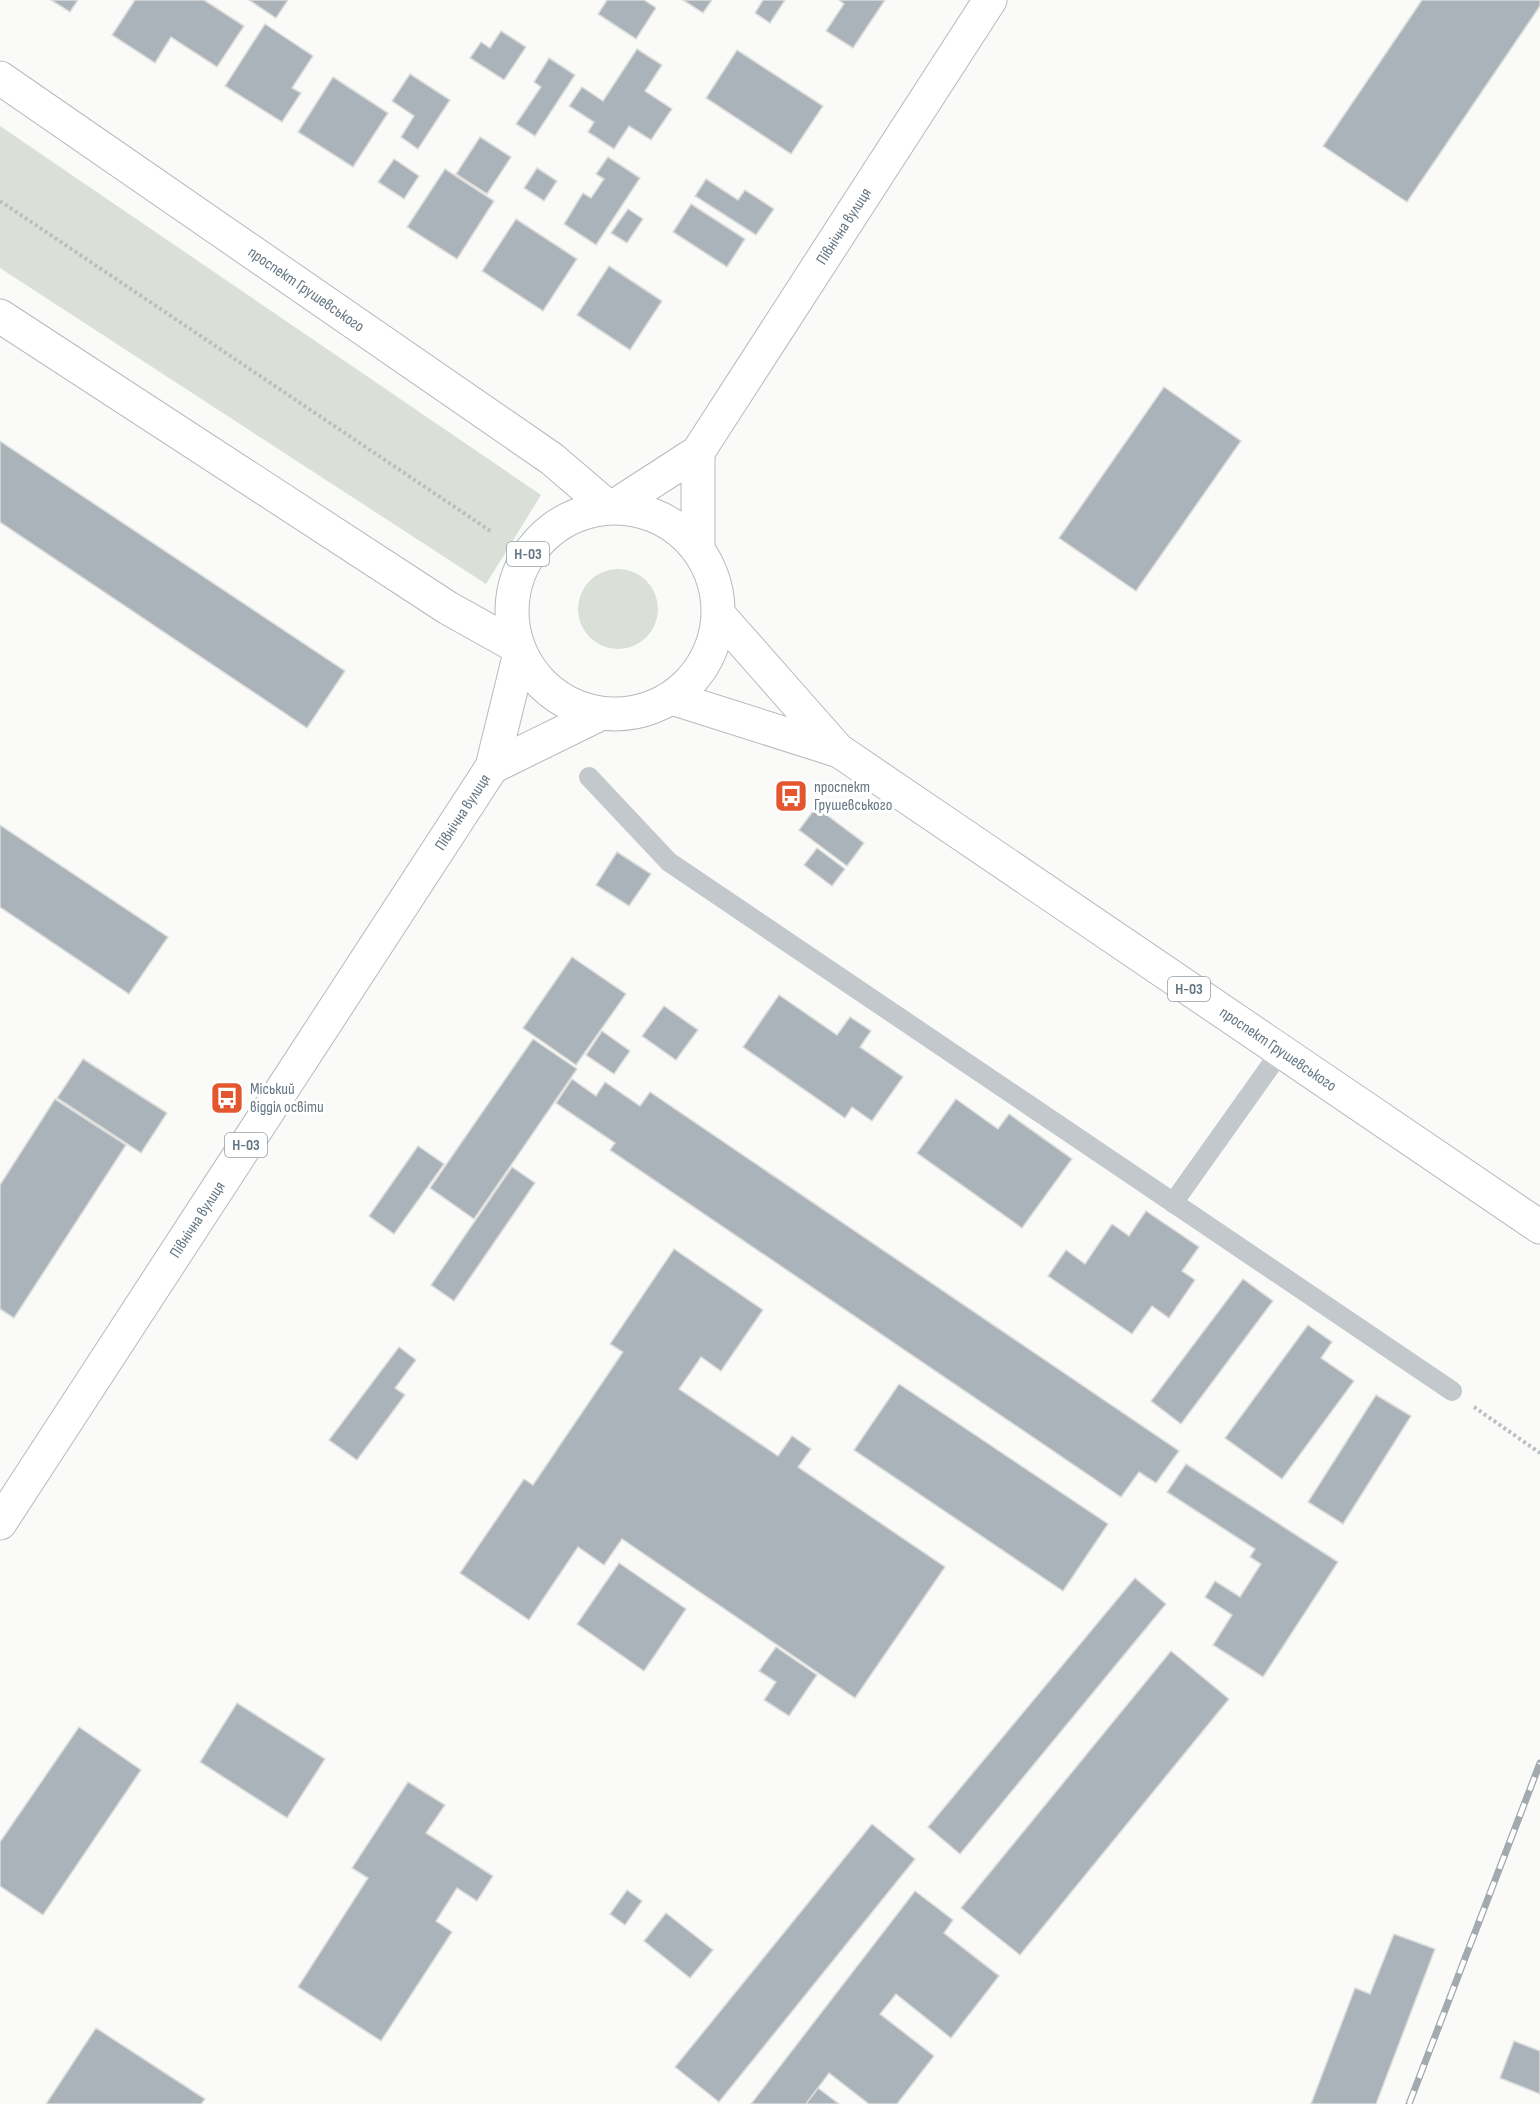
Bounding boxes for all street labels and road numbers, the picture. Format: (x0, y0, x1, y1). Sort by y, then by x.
street label: Північна вулиця (812, 184, 876, 268)
street label: проспект Грушевського (244, 243, 368, 336)
road number: Н-03 (507, 542, 549, 566)
street label: Північна вулиця (431, 770, 494, 854)
road number: Н-03 (1168, 977, 1210, 1001)
street label: проспект Грушевського (1216, 1003, 1340, 1095)
road number: Н-03 (225, 1133, 267, 1157)
street label: Північна вулиця (166, 1178, 229, 1261)

